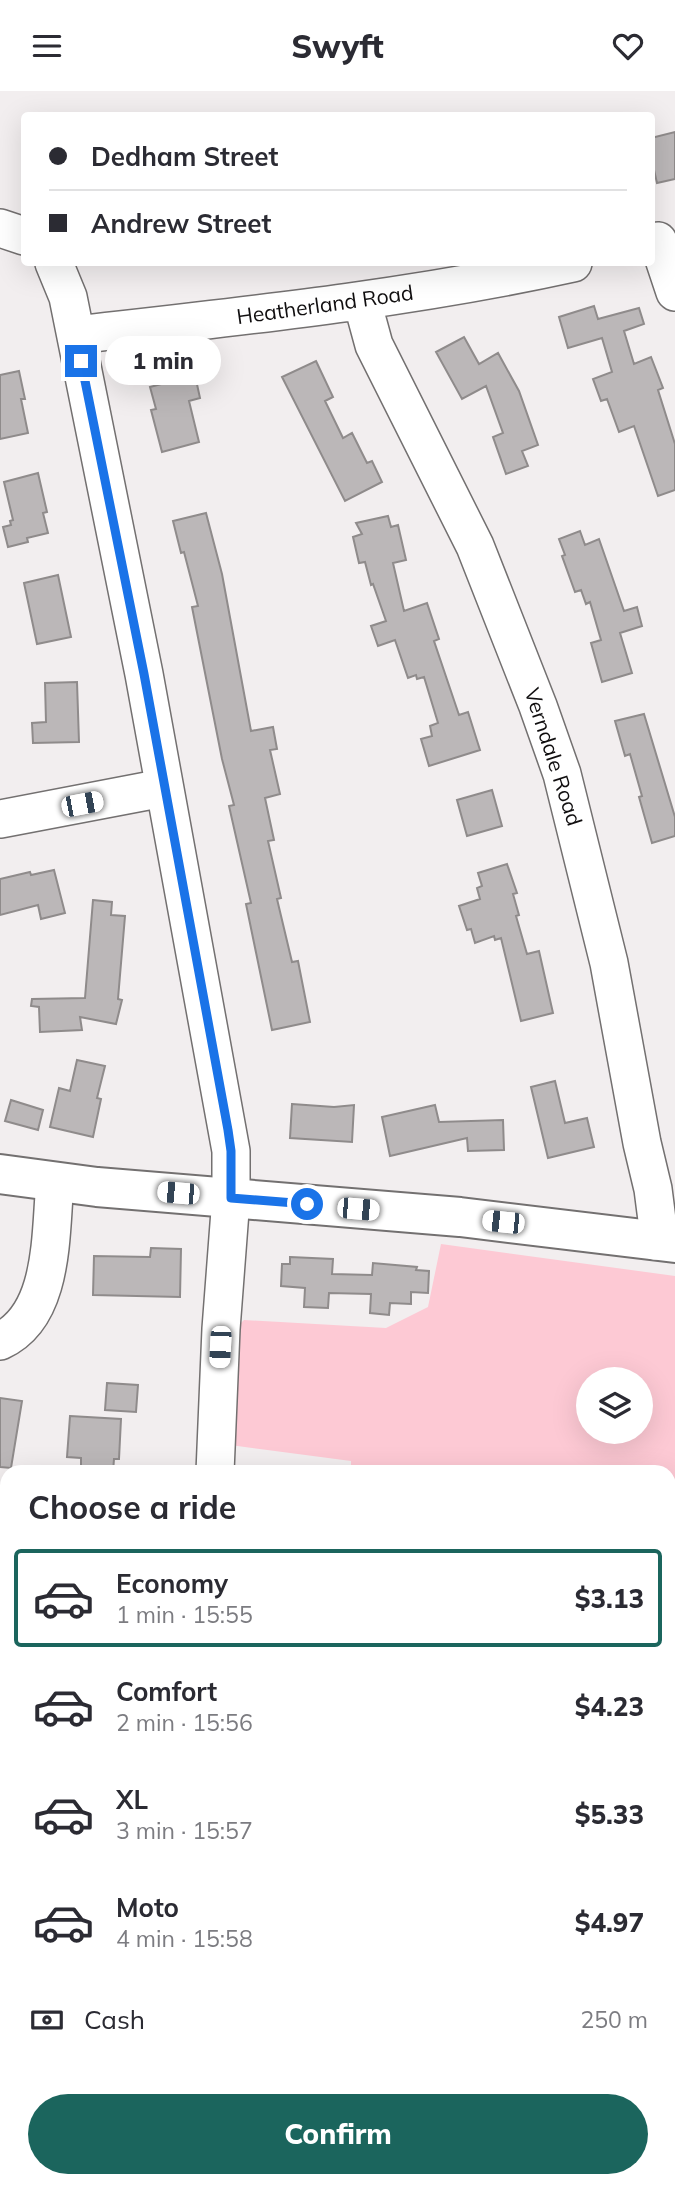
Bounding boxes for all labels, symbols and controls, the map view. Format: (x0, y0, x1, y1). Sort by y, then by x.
text: Swyft (291, 26, 384, 66)
icon: menu (28, 27, 66, 65)
icon: heart (609, 27, 647, 65)
text: Dedham Street (91, 140, 278, 173)
text: Andrew Street (91, 207, 271, 240)
street label: Heatherland Road (235, 279, 415, 329)
callout: 1 min (106, 337, 221, 385)
route end (65, 345, 97, 377)
text: 1 min (132, 346, 194, 375)
street label: Verndale Road (519, 684, 588, 829)
car (60, 790, 105, 818)
car (157, 1181, 200, 1205)
route start (291, 1188, 323, 1220)
car (337, 1197, 380, 1221)
car (482, 1209, 525, 1235)
car (209, 1325, 232, 1369)
map controls (576, 1367, 653, 1444)
button: layers (576, 1367, 653, 1444)
text: Choose a ride (28, 1487, 236, 1527)
icon: car (32, 1567, 95, 1630)
text: Economy (116, 1567, 228, 1600)
text: $3.13 (575, 1582, 644, 1615)
text: 1 min · 15:55 (116, 1600, 253, 1629)
icon: car (32, 1675, 95, 1738)
text: Comfort (116, 1675, 217, 1708)
text: $4.23 (575, 1690, 644, 1723)
text: 2 min · 15:56 (116, 1708, 253, 1737)
icon: car (32, 1783, 95, 1846)
text: XL (116, 1783, 148, 1816)
text: $5.33 (575, 1798, 644, 1831)
text: 3 min · 15:57 (116, 1816, 253, 1845)
icon: car (32, 1891, 95, 1954)
text: Moto (116, 1891, 179, 1924)
text: $4.97 (575, 1906, 644, 1939)
text: 4 min · 15:58 (116, 1924, 253, 1953)
icon: cash (28, 2001, 66, 2039)
text: Cash (84, 2003, 145, 2036)
text: 250 m (580, 2005, 648, 2034)
button: Confirm (28, 2094, 648, 2174)

